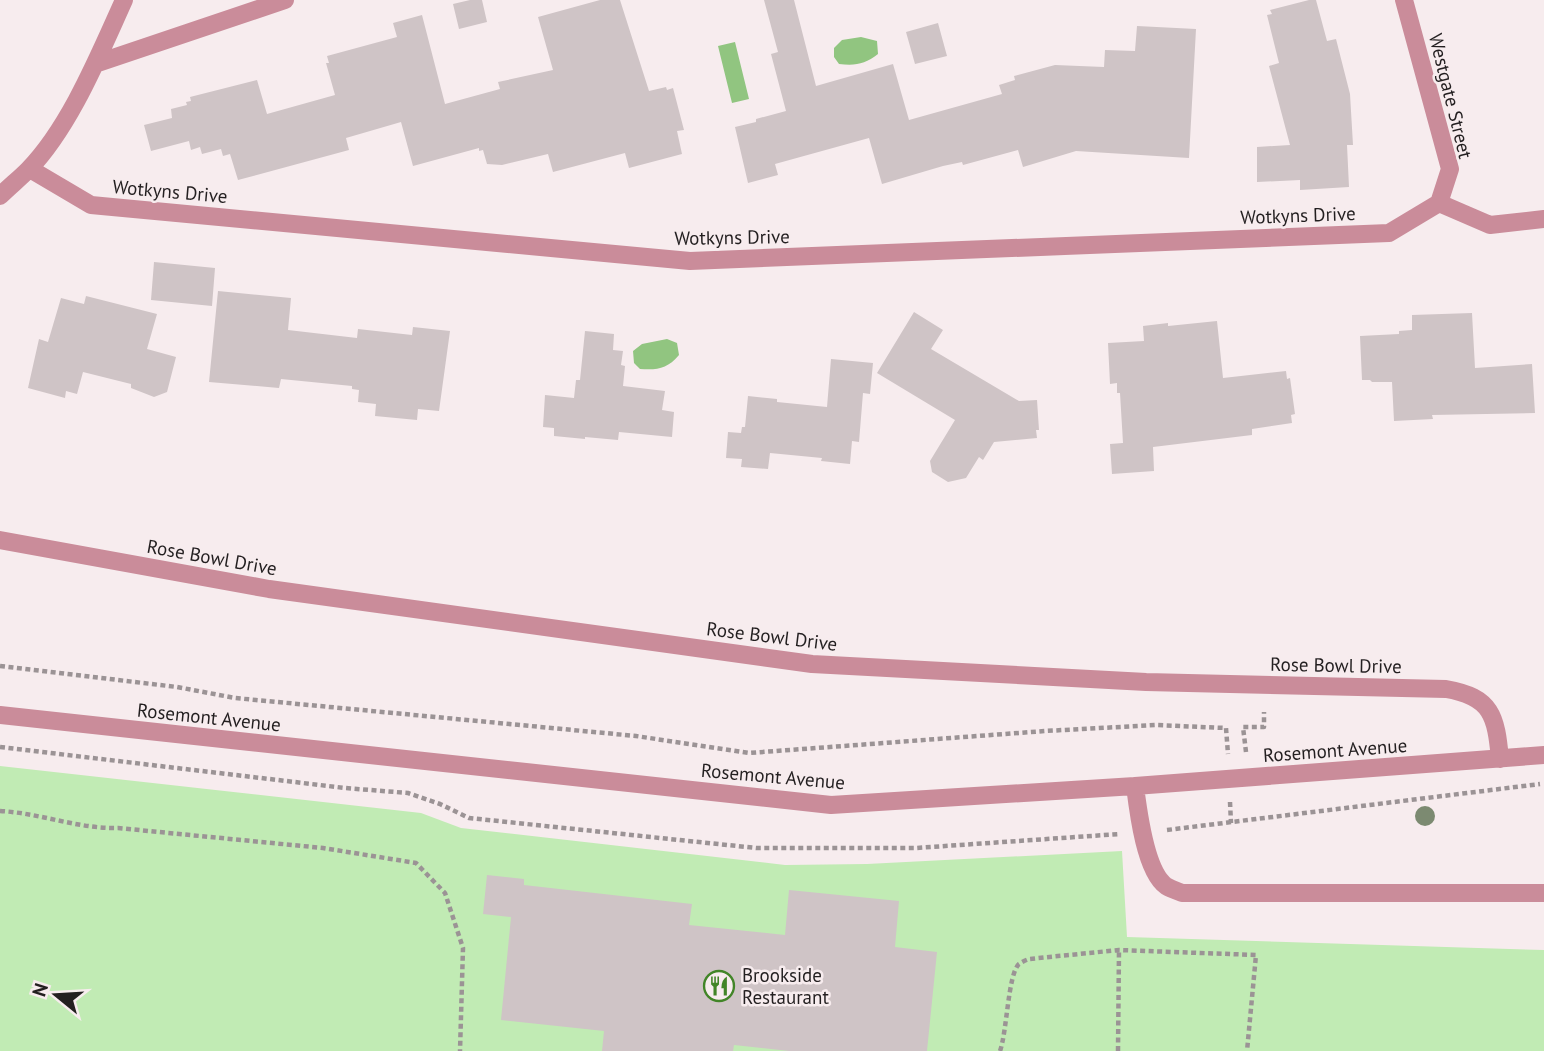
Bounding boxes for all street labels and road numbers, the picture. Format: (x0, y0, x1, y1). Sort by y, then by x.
street label: Westgate Street (1424, 31, 1478, 162)
street label: Wotkyns Drive (111, 174, 229, 208)
street label: Wotkyns Drive (1240, 201, 1356, 229)
street label: Wotkyns Drive (674, 224, 790, 250)
street label: Rose Bowl Drive (145, 534, 279, 580)
street label: Rose Bowl Drive (705, 616, 839, 656)
street label: Rose Bowl Drive (1270, 652, 1402, 678)
street label: Rosemont Avenue (136, 698, 282, 736)
street label: Rosemont Avenue (1262, 733, 1408, 767)
street label: Rosemont Avenue (700, 758, 846, 794)

